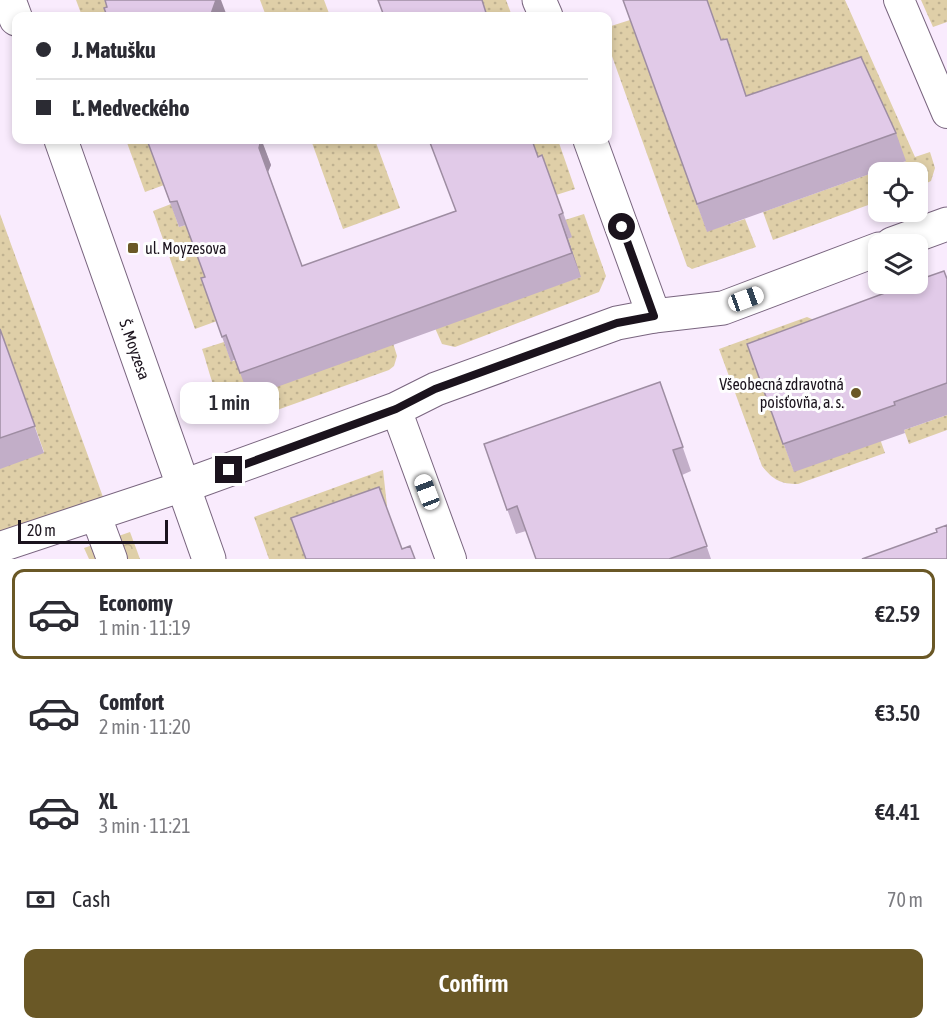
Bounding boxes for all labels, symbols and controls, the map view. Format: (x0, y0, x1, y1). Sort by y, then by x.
text: J. Matušku (72, 37, 156, 63)
text: Ľ. Medveckého (72, 95, 190, 121)
map controls (868, 162, 928, 294)
button: locate (868, 162, 928, 222)
route start (608, 213, 635, 240)
button: layers (868, 234, 928, 294)
place label: ul. Moyzesova (145, 239, 226, 258)
marker: ul. Moyzesova (126, 241, 140, 255)
car (726, 284, 766, 314)
street label: Š. Moyzesa (116, 317, 154, 382)
place label: Všeobecná zdravotná poisťovňa, a. s. (719, 375, 844, 412)
callout: 1 min (180, 383, 278, 425)
marker: Všeobecná zdravotná poisťovňa, a. s. (849, 386, 863, 400)
text: 1 min (209, 391, 250, 414)
route end (215, 456, 242, 483)
car (412, 472, 442, 512)
scale bar (18, 517, 168, 544)
text: 20 m (27, 521, 56, 539)
icon: car (27, 587, 81, 641)
text: Economy (99, 590, 173, 616)
text: €2.59 (875, 601, 920, 627)
text: 1 min · 11:19 (99, 616, 191, 639)
icon: car (27, 686, 81, 740)
text: Comfort (99, 689, 164, 715)
text: €3.50 (875, 700, 920, 726)
text: 2 min · 11:20 (99, 715, 191, 738)
icon: car (27, 785, 81, 839)
text: XL (99, 788, 117, 814)
text: €4.41 (875, 799, 920, 825)
text: 3 min · 11:21 (99, 814, 191, 837)
icon: cash (24, 883, 57, 916)
text: Cash (72, 886, 111, 912)
text: 70 m (887, 888, 923, 911)
button: Confirm (24, 949, 923, 1018)

